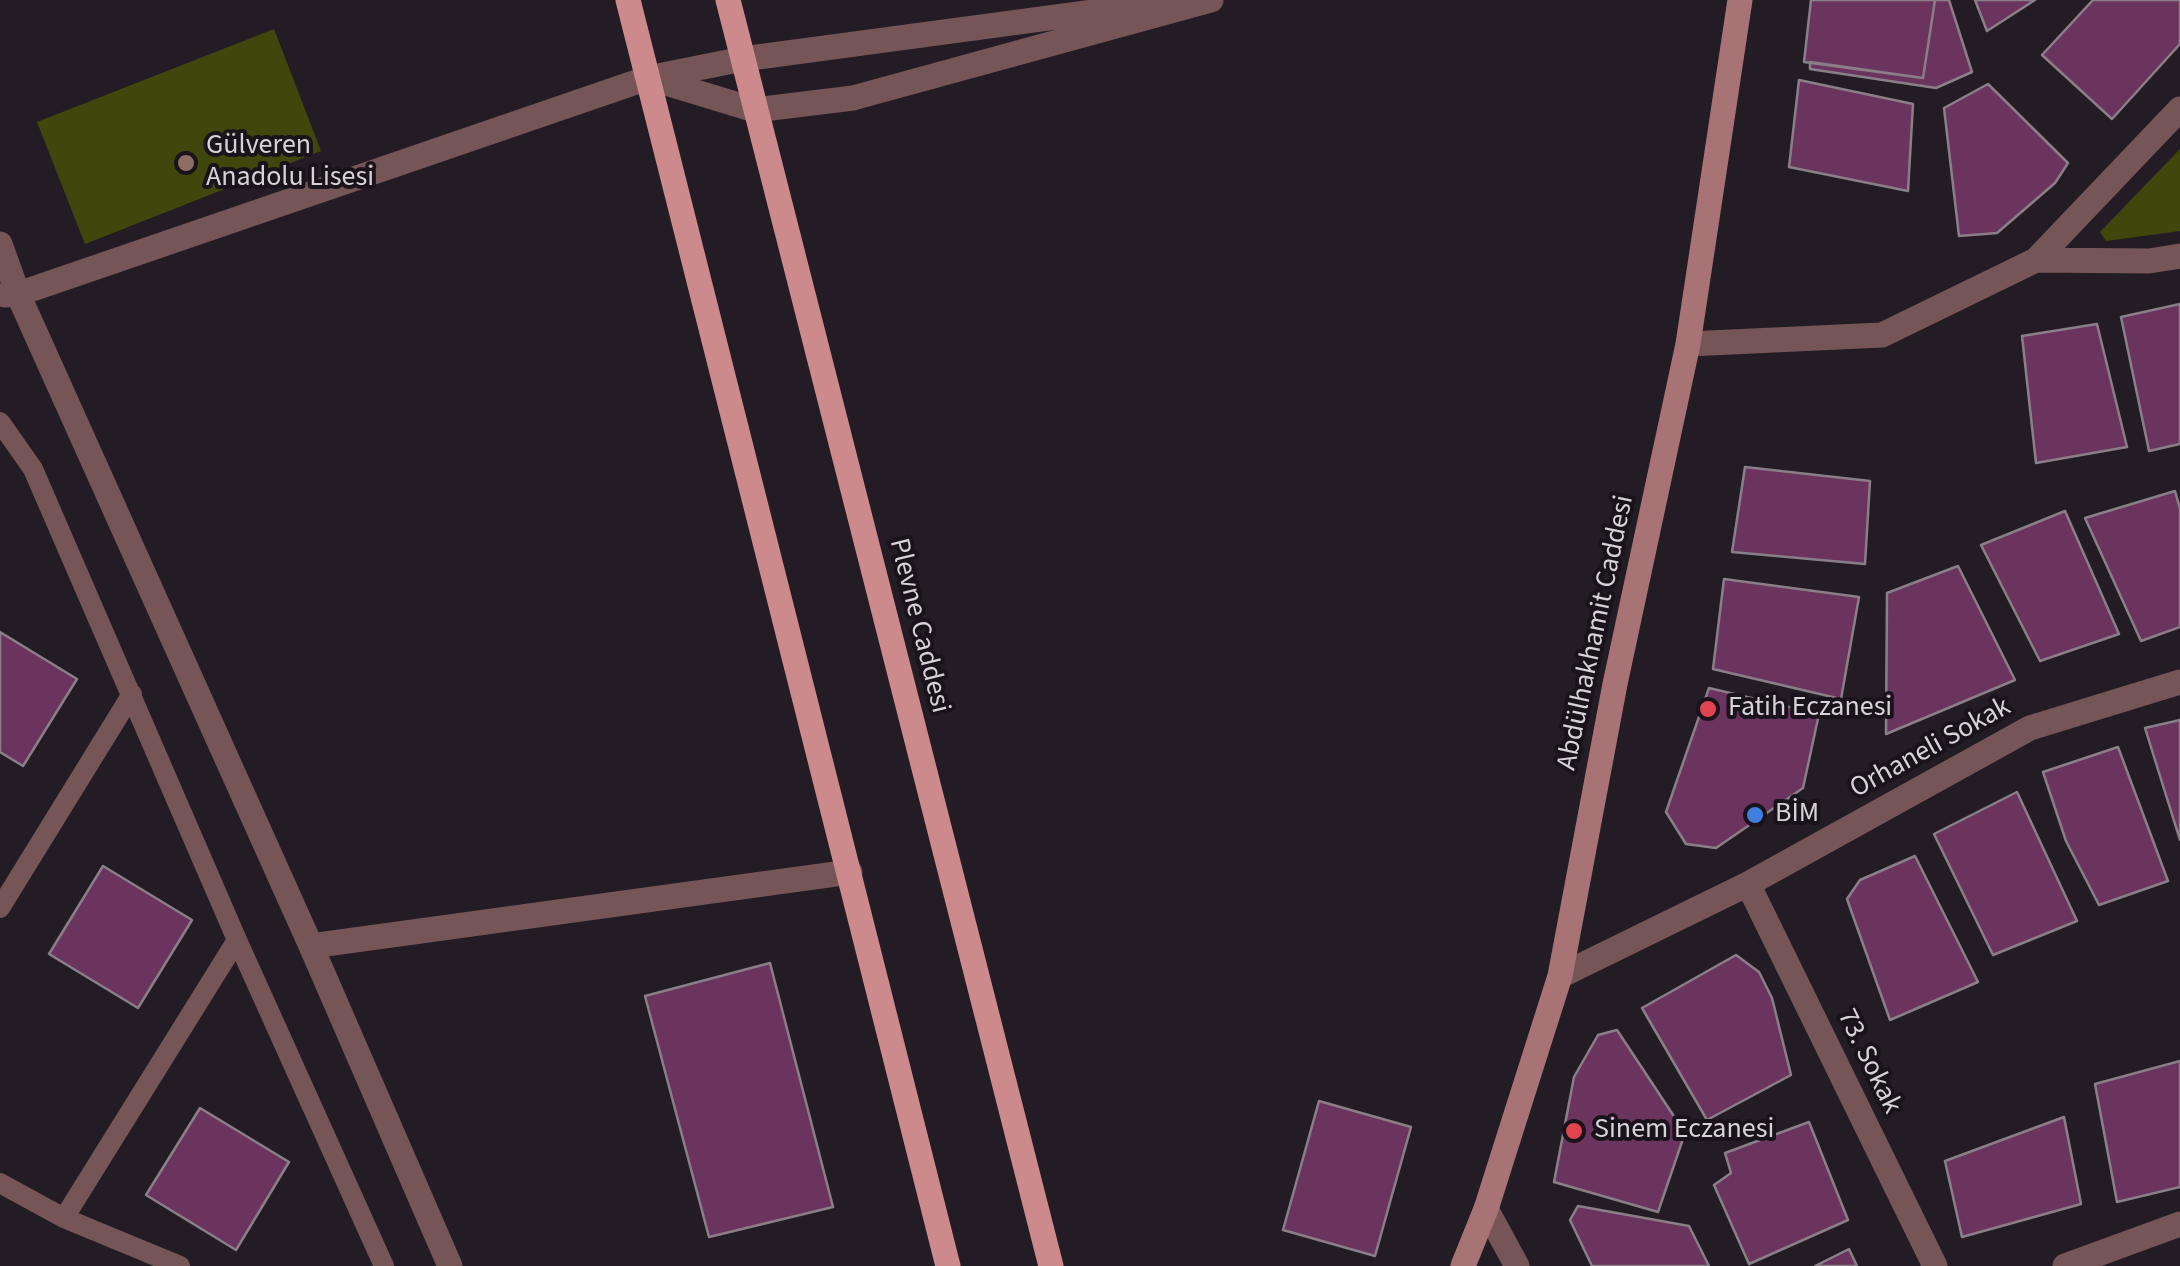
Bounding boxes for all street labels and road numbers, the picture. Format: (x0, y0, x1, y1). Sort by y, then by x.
street label: Abdülhakhamit Caddesi (1551, 493, 1643, 773)
street label: Plevne Caddesi (880, 535, 956, 717)
street label: Orhaneli Sokak (1845, 691, 2017, 807)
street label: 73. Sokak (1828, 1004, 1908, 1120)

